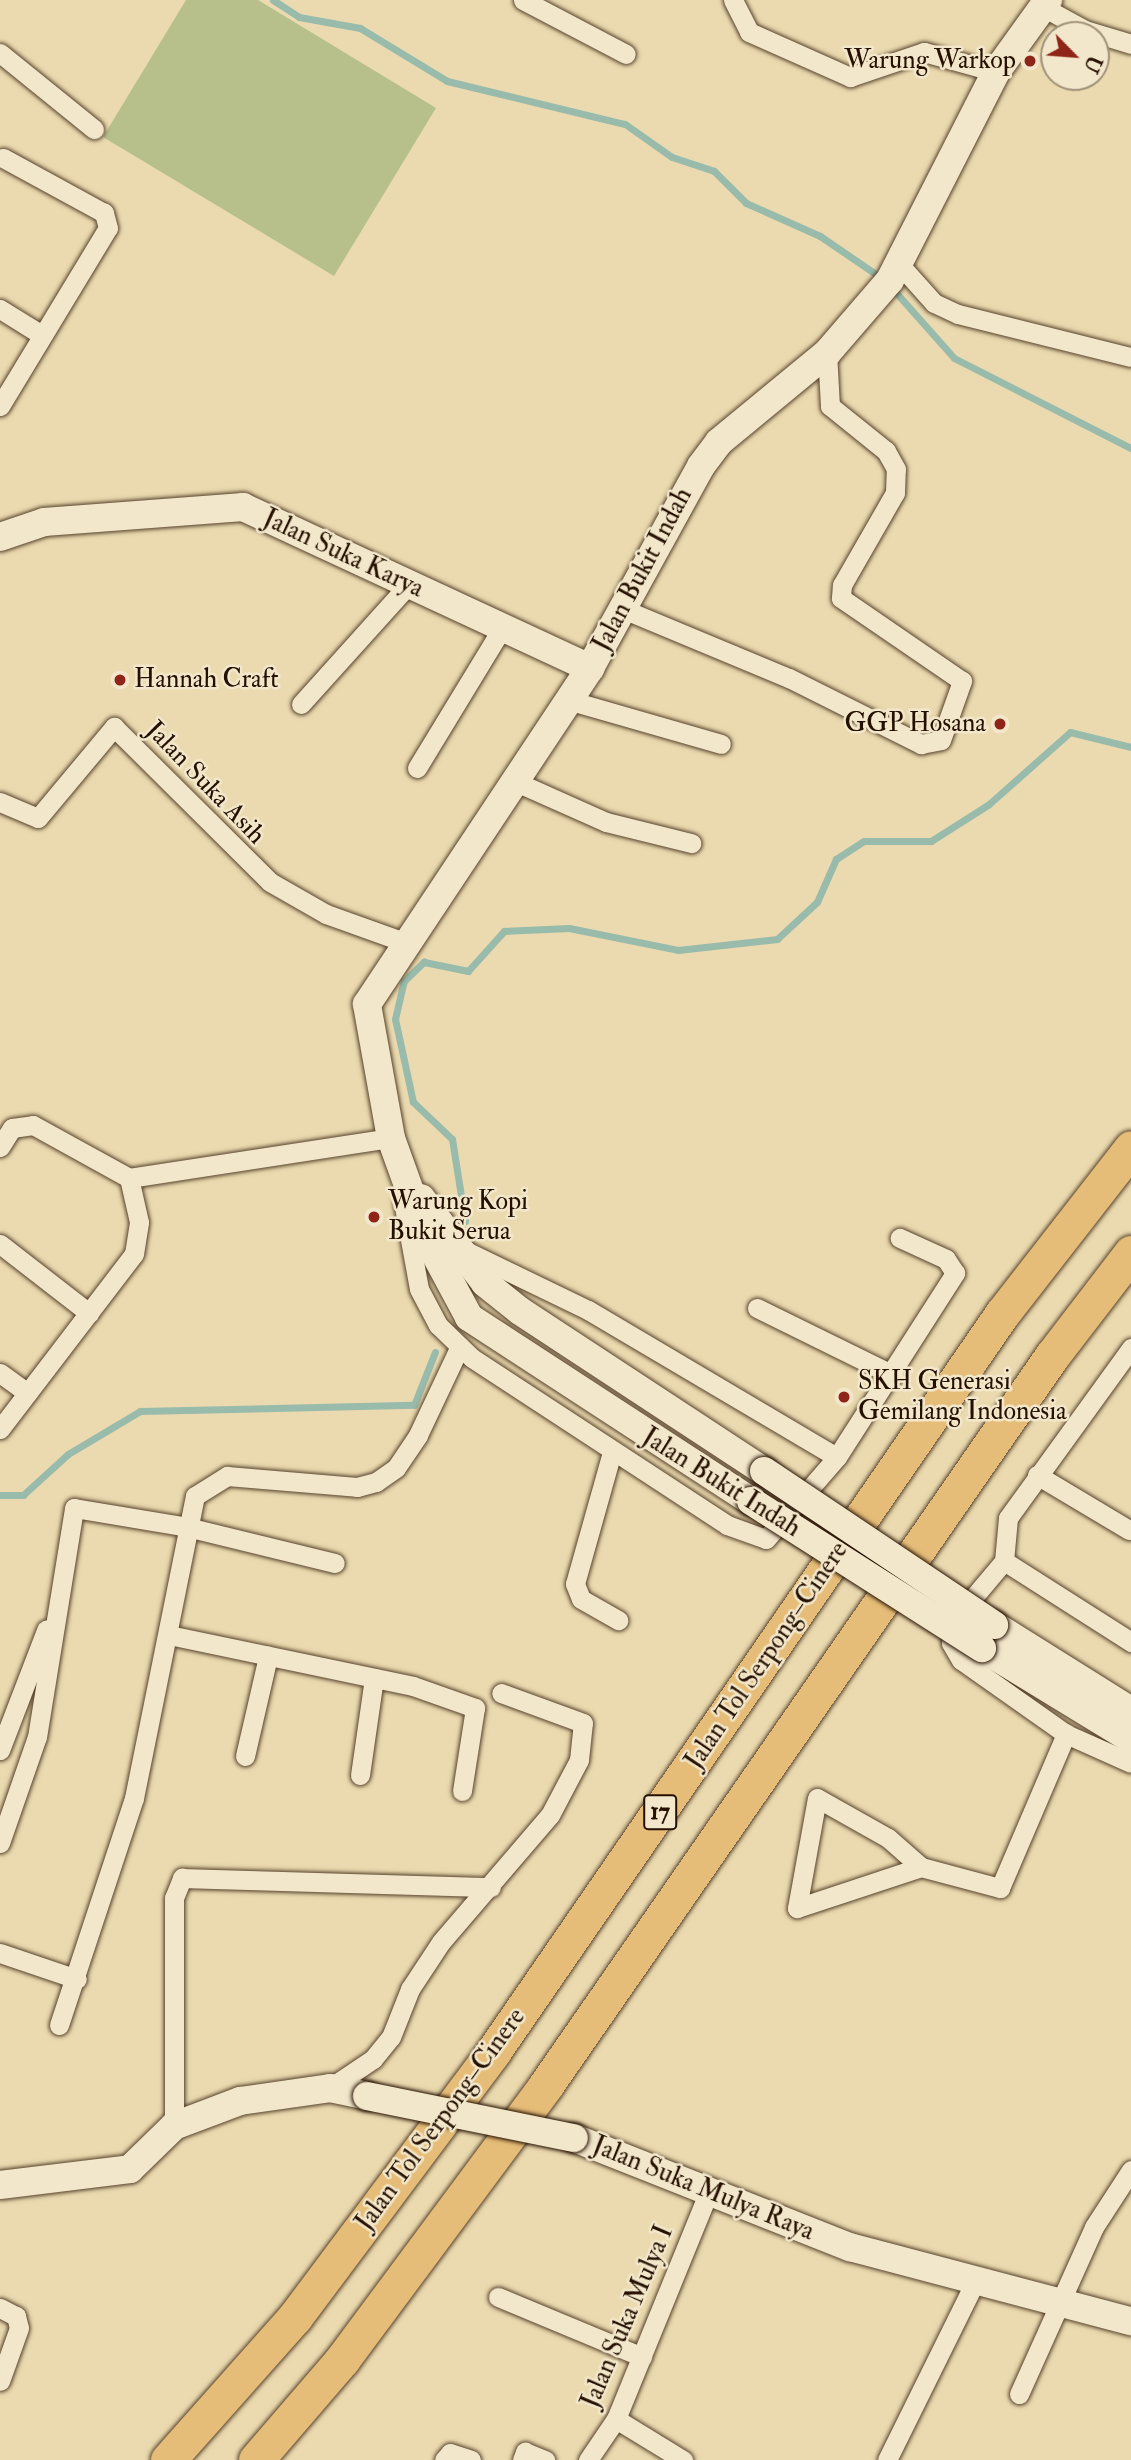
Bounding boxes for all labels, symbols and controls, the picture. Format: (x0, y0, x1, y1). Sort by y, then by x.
north arrow (1040, 21, 1110, 91)
place label: Warung Warkop (844, 45, 1016, 77)
text: U (1078, 52, 1106, 76)
marker: Warung Warkop (1022, 53, 1038, 69)
street label: Jalan Bukit Indah (587, 483, 699, 657)
street label: Jalan Suka Karya (258, 503, 428, 605)
place label: Hannah Craft (134, 664, 279, 696)
marker: Hannah Craft (112, 672, 128, 688)
place label: GGP Hosana (844, 708, 986, 740)
street label: Jalan Suka Asih (139, 715, 271, 851)
marker: GGP Hosana (992, 716, 1008, 732)
place label: Warung Kopi Bukit Serua (388, 1186, 528, 1248)
marker: Warung Kopi Bukit Serua (366, 1209, 382, 1225)
place label: SKH Generasi Gemilang Indonesia (858, 1366, 1067, 1428)
marker: SKH Generasi Gemilang Indonesia (836, 1389, 852, 1405)
street label: Jalan Bukit Indah (636, 1422, 806, 1544)
street label: Jalan Tol Serpong–Cinere (679, 1536, 855, 1776)
road number: 17 (642, 1792, 678, 1832)
street label: Jalan Tol Serpong–Cinere (350, 2002, 532, 2238)
street label: Jalan Suka Mulya Raya (588, 2130, 818, 2248)
street label: Jalan Suka Mulya I (575, 2221, 681, 2413)

